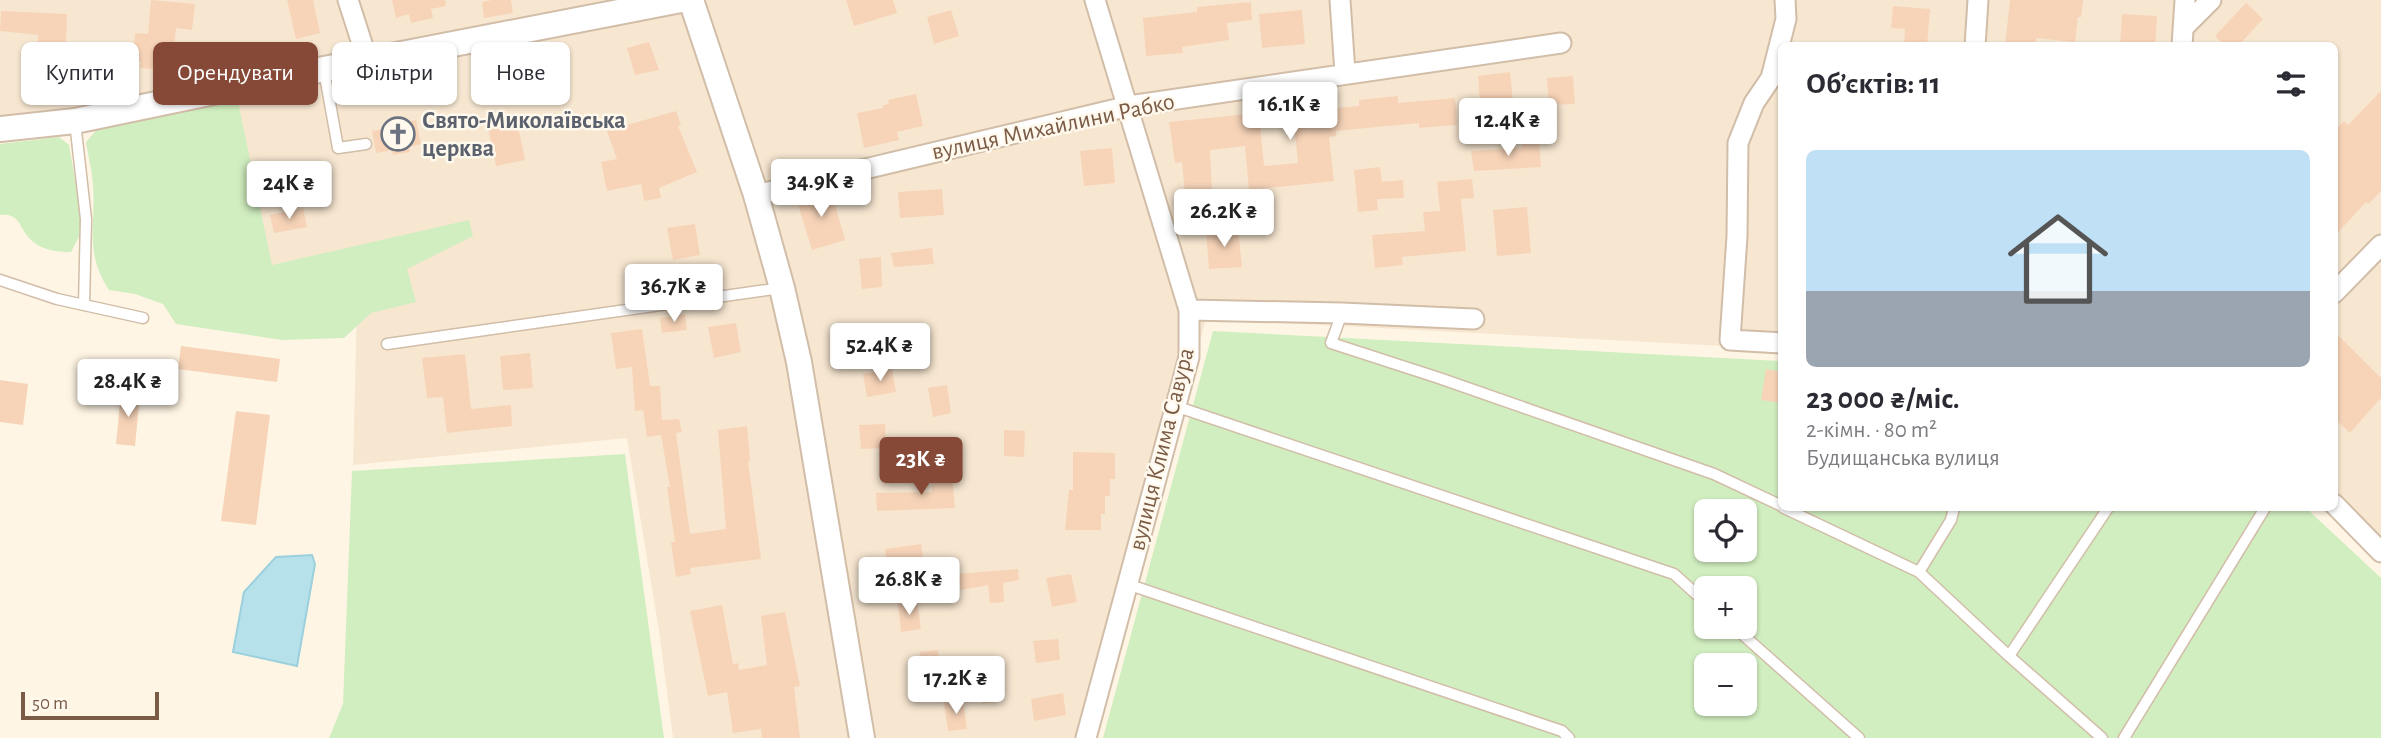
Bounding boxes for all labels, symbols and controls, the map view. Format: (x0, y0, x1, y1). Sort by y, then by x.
chip: Купити (21, 42, 139, 105)
chip: Орендувати (153, 42, 318, 105)
chip: Фільтри (332, 42, 457, 105)
chip: Нове (471, 42, 570, 105)
icon: filters (2272, 65, 2310, 103)
text: Об’єктів: 11 (1806, 69, 1941, 99)
pin: 16.1K ₴ (1225, 82, 1355, 142)
street label: вулиця Михайлини Рабко (930, 90, 1177, 164)
text: 16.1K ₴ (1258, 93, 1322, 116)
pin: 12.4K ₴ (1443, 99, 1573, 158)
place label: Свято-Миколаївська церква (422, 109, 626, 161)
text: 12.4K ₴ (1475, 109, 1541, 132)
church icon: Свято-Миколаївська церква (379, 115, 417, 153)
pin: 34.9K ₴ (756, 160, 886, 219)
pin: 24K ₴ (240, 162, 338, 221)
text: 34.9K ₴ (787, 170, 855, 193)
text: 24K ₴ (263, 172, 315, 195)
pin: 26.2K ₴ (1159, 190, 1289, 249)
icon: home (1995, 196, 2121, 322)
text: 26.2K ₴ (1190, 200, 1258, 223)
pin: 36.7K ₴ (609, 264, 739, 324)
text: 36.7K ₴ (641, 275, 707, 298)
pin: 52.4K ₴ (815, 324, 945, 383)
text: 52.4K ₴ (846, 334, 914, 357)
street label: вулиця Клима Савура (1125, 345, 1199, 553)
pin: 28.4K ₴ (63, 360, 193, 419)
text: 28.4K ₴ (93, 370, 163, 393)
text: 23 000 ₴/міс. (1806, 384, 1960, 414)
text: 2-кімн. · 80 m² (1806, 419, 1937, 442)
pin: 23K ₴ (872, 438, 970, 497)
text: Будищанська вулиця (1806, 447, 2000, 470)
text: 23K ₴ (896, 448, 946, 471)
map controls (1694, 499, 1757, 716)
button: locate (1694, 499, 1757, 562)
pin: 26.8K ₴ (844, 558, 974, 617)
text: 26.8K ₴ (875, 568, 943, 591)
button: + (1694, 576, 1757, 639)
button: − (1694, 653, 1757, 716)
pin: 17.2K ₴ (891, 656, 1021, 716)
text: 17.2K ₴ (924, 667, 988, 690)
scale bar (21, 689, 159, 721)
text: 50 m (32, 694, 68, 713)

